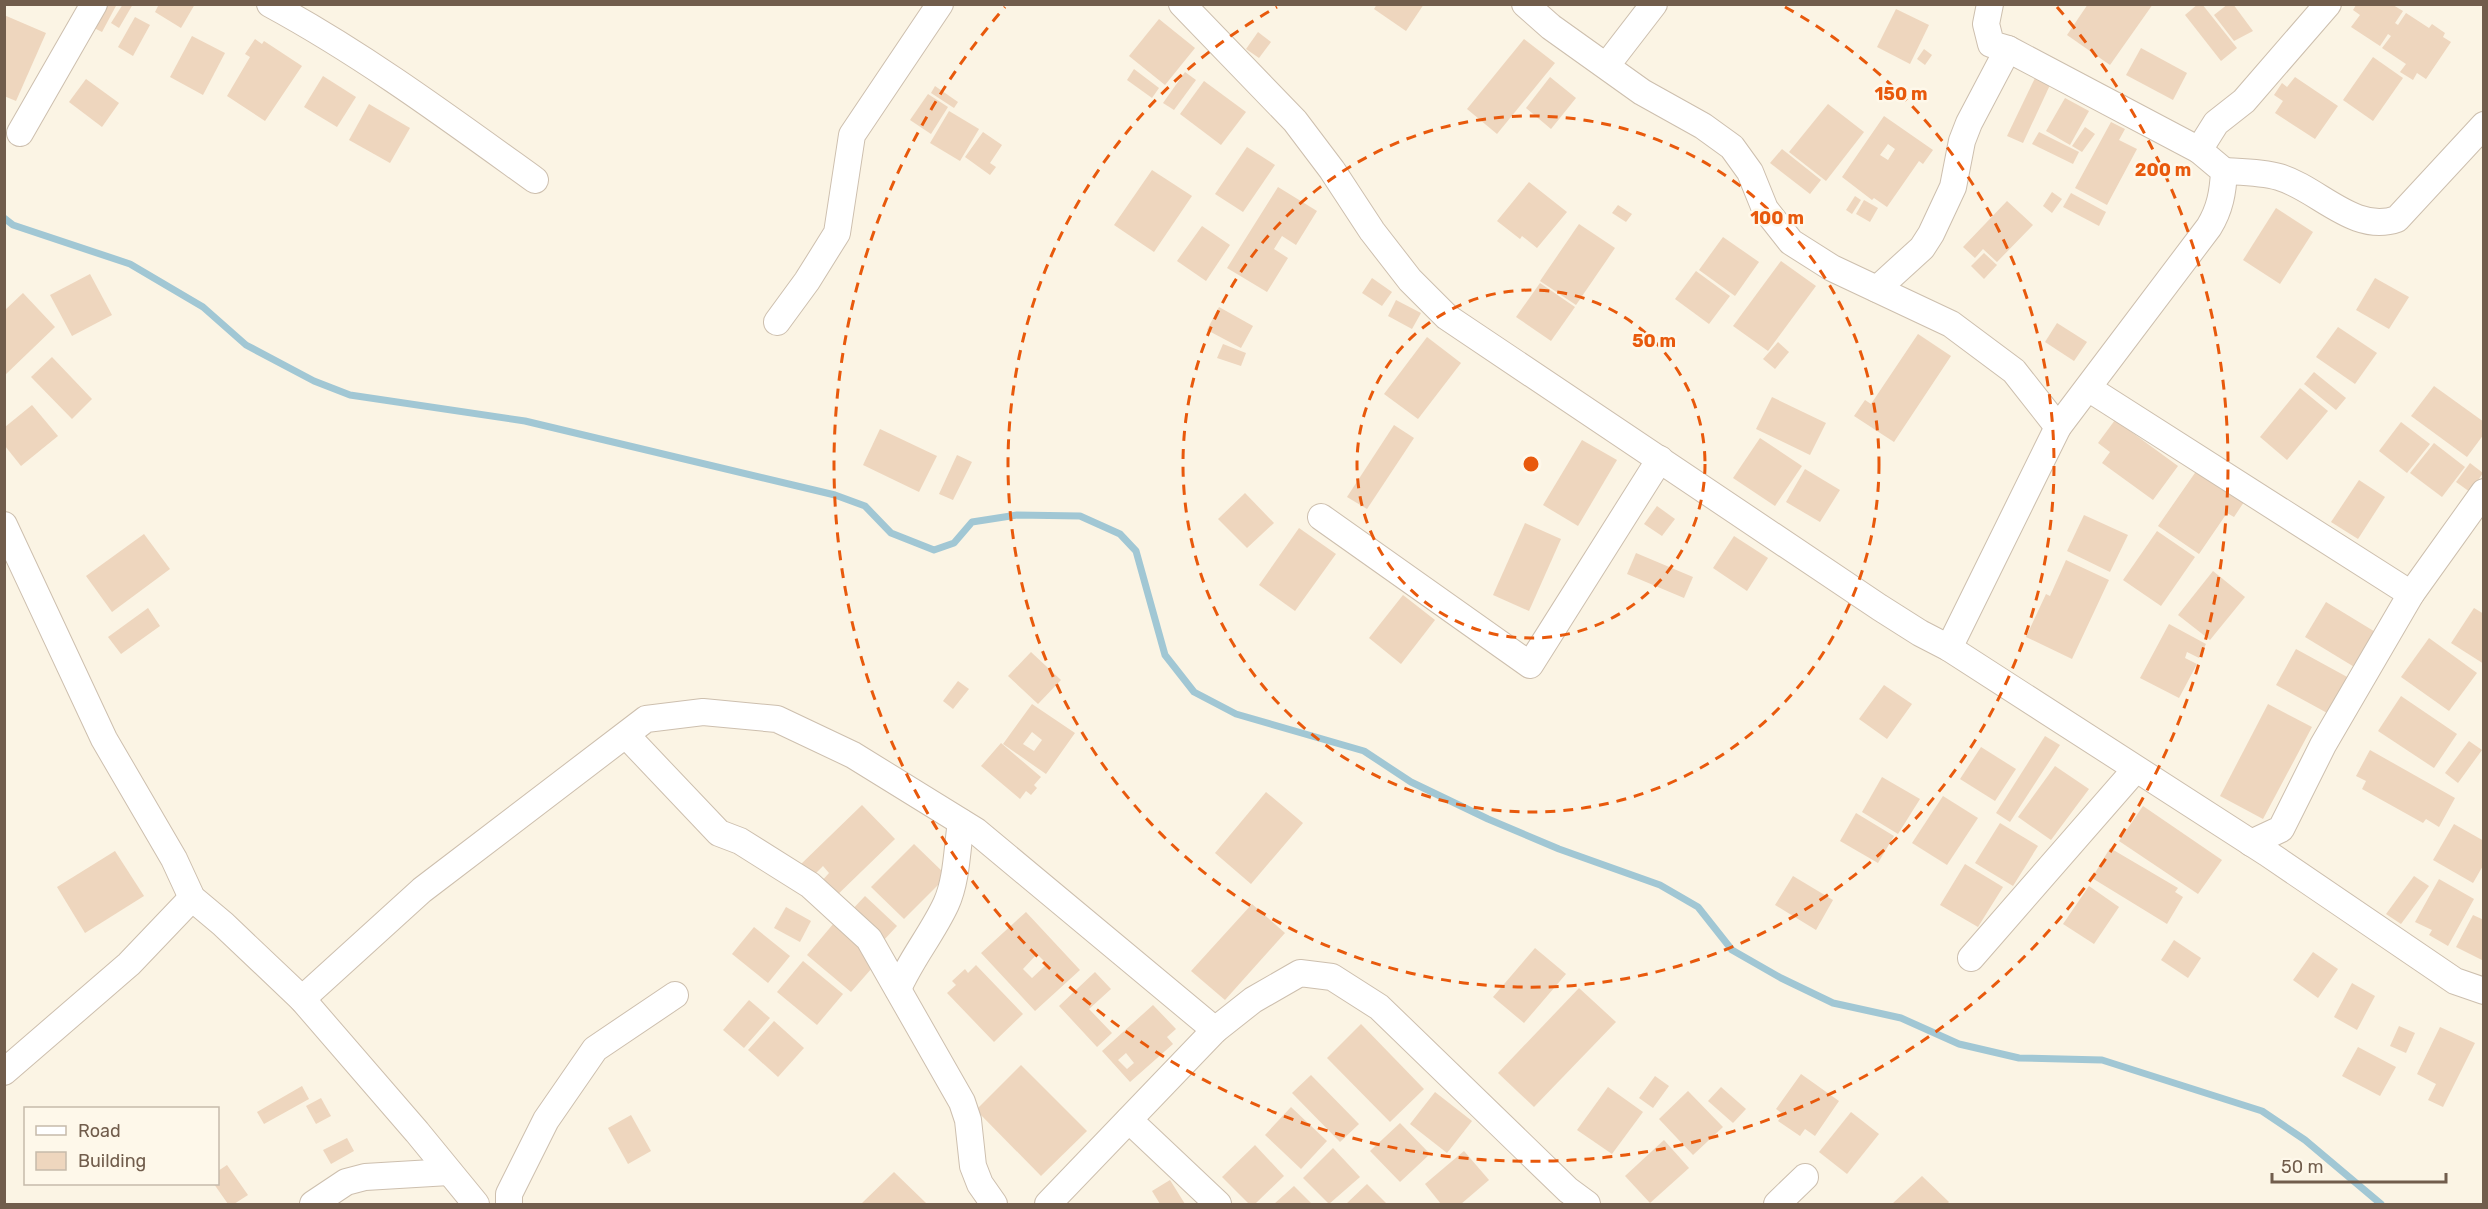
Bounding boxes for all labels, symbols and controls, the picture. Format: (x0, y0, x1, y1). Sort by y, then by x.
text: 150 m (1874, 83, 1928, 105)
text: 200 m (2135, 159, 2191, 181)
text: 100 m (1750, 207, 1804, 229)
text: 50 m (1632, 330, 1676, 352)
centre of rings (1521, 454, 1541, 474)
legend (24, 1107, 219, 1185)
text: Road (78, 1120, 121, 1142)
scale bar (2272, 1146, 2446, 1184)
text: Building (78, 1150, 146, 1172)
text: 50 m (2281, 1156, 2324, 1178)

